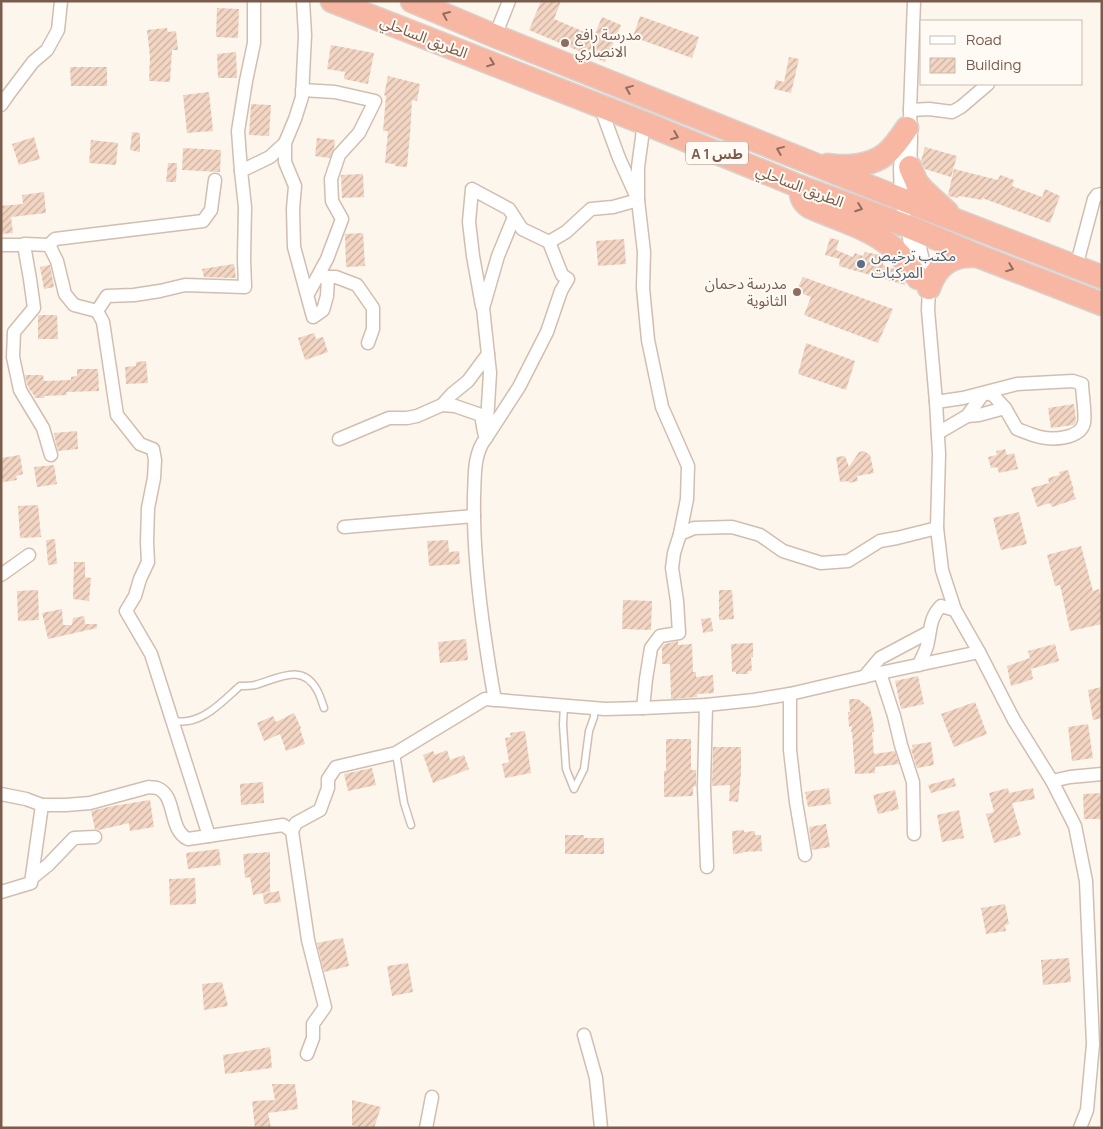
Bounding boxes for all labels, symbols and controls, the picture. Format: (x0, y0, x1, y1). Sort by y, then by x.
street label: الطريق الساحلي (377, 11, 471, 65)
one-way arrow (442, 11, 451, 22)
legend (920, 20, 1083, 85)
place label: مدرسة رافع الانصاري (575, 24, 641, 63)
text: Road (966, 29, 1002, 50)
marker: مدرسة رافع الانصاري (559, 37, 571, 49)
text: Building (966, 54, 1021, 75)
one-way arrow (487, 58, 495, 68)
one-way arrow (625, 85, 634, 96)
one-way arrow (670, 130, 679, 140)
road number: A 1 طس (686, 142, 748, 164)
one-way arrow (776, 146, 784, 156)
street label: الطريق الساحلي (753, 160, 847, 214)
one-way arrow (854, 202, 863, 212)
place label: مكتب ترخيص المركبات (871, 245, 956, 283)
marker: مكتب ترخيص المركبات (855, 258, 867, 270)
one-way arrow (1005, 262, 1014, 273)
place label: مدرسة دحمان الثانوية (705, 273, 787, 311)
marker: مدرسة دحمان الثانوية (791, 286, 803, 298)

